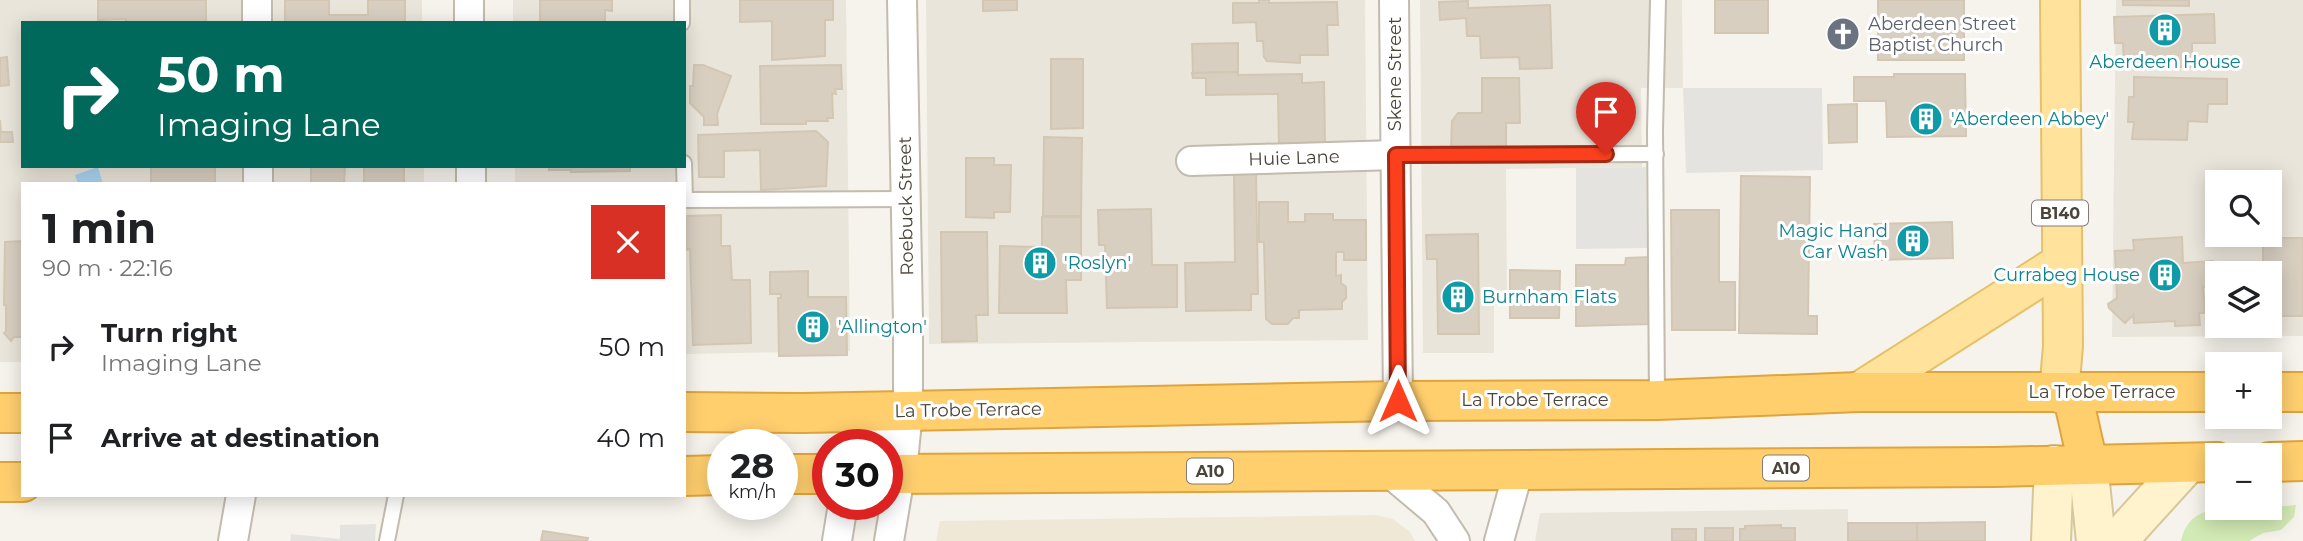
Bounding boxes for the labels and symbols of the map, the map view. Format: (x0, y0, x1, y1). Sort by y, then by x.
building icon: Aberdeen House (2146, 11, 2184, 49)
place label: Aberdeen Street Baptist Church (1868, 13, 2016, 56)
church icon: Aberdeen Street Baptist Church (1824, 15, 1862, 53)
street label: Skene Street (1384, 17, 1406, 131)
place label: Aberdeen House (2089, 51, 2241, 73)
pin (1576, 82, 1636, 154)
building icon: 'Aberdeen Abbey' (1907, 100, 1945, 138)
place label: 'Aberdeen Abbey' (1951, 108, 2109, 130)
street label: Roebuck Street (894, 136, 918, 276)
street label: Huie Lane (1248, 145, 1340, 171)
road number: B140 (2032, 200, 2088, 226)
place label: Magic Hand Car Wash (1779, 220, 1888, 263)
building icon: Magic Hand Car Wash (1894, 222, 1932, 260)
building icon: 'Roslyn' (1021, 244, 1059, 282)
place label: 'Roslyn' (1064, 252, 1131, 274)
building icon: Currabeg House (2146, 256, 2184, 294)
place label: Currabeg House (1993, 264, 2140, 286)
building icon: Burnham Flats (1439, 278, 1477, 316)
place label: Burnham Flats (1482, 286, 1617, 308)
building icon: 'Allington' (794, 308, 832, 346)
place label: 'Allington' (838, 316, 927, 338)
position arrow (1361, 364, 1435, 438)
street label: La Trobe Terrace (2028, 381, 2176, 403)
street label: La Trobe Terrace (1461, 389, 1609, 411)
street label: La Trobe Terrace (894, 398, 1042, 422)
speed limit sign: 30 (812, 429, 903, 520)
road number: A10 (1763, 456, 1809, 481)
road number: A10 (1187, 458, 1233, 484)

